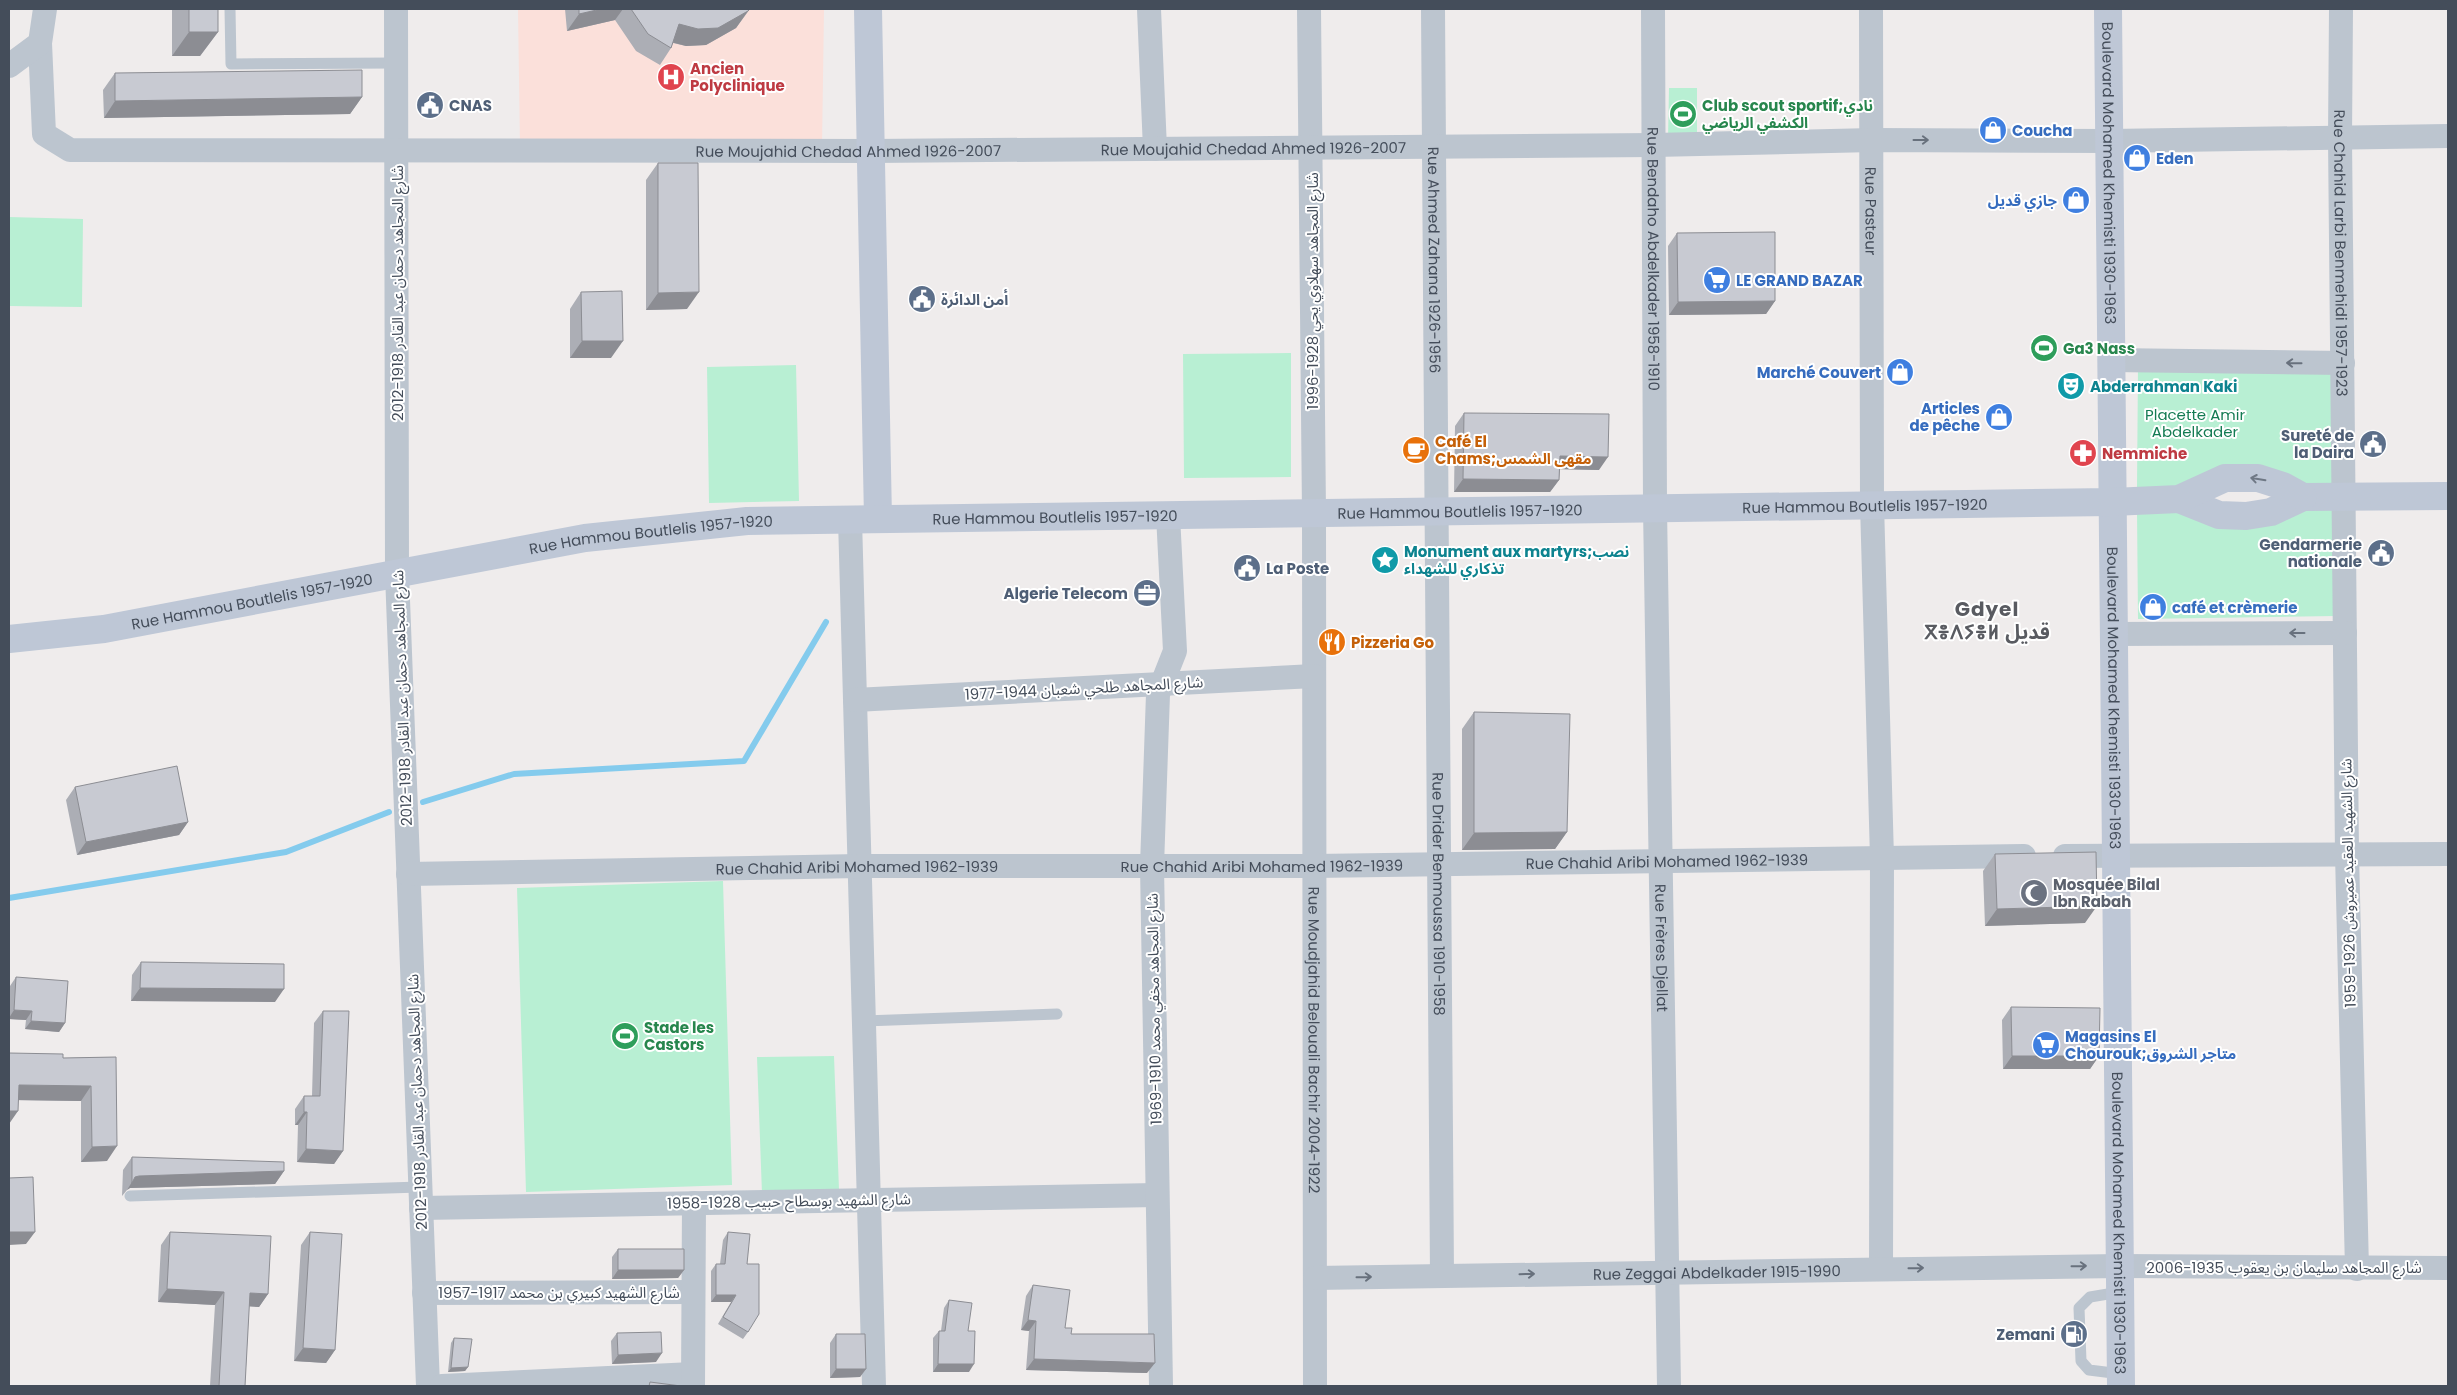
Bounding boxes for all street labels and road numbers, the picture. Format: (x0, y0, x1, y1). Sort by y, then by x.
street label: Boulevard Mohamed Khemisti 1930-1963 (2098, 22, 2121, 324)
street label: Rue Chahid Larbi Benmehidi 1957-1923 (2329, 109, 2353, 397)
street label: Rue Bendaho Abdelkader 1958-1910 (1643, 127, 1665, 391)
street label: Rue Moujahid Chedad Ahmed 1926-2007 (1101, 136, 1406, 160)
street label: Rue Moujahid Chedad Ahmed 1926-2007 (696, 140, 1001, 162)
street label: Rue Ahmed Zahana 1926-1956 (1423, 147, 1446, 373)
street label: شارع المجاهد دحمان عبد القادر 1918-2012 (387, 165, 410, 421)
street label: Rue Pasteur (1861, 167, 1882, 256)
street label: شارع المجاهد سهلاوي يحي 1928-1996 (1302, 172, 1325, 410)
street label: Rue Hammou Boutlelis 1957-1920 (1742, 493, 1988, 518)
street label: Rue Hammou Boutlelis 1957-1920 (1337, 499, 1583, 523)
street label: Rue Hammou Boutlelis 1957-1920 (932, 505, 1178, 529)
street label: Rue Hammou Boutlelis 1957-1920 (527, 510, 773, 559)
street label: Boulevard Mohamed Khemisti 1930-1963 (2103, 547, 2126, 849)
street label: Rue Hammou Boutlelis 1957-1920 (129, 568, 374, 634)
street label: شارع المجاهد دحمان عبد القادر 1918-2012 (387, 569, 419, 826)
street label: شارع المجاهد طلحي شعبان 1944-1977 (964, 671, 1204, 707)
street label: شارع الشهيد العقيد عميروش 1926-1959 (2335, 758, 2363, 1008)
street label: Rue Drider Benmoussa 1910-1958 (1428, 772, 1451, 1016)
street label: Rue Chahid Aribi Mohamed 1962-1939 (1525, 849, 1808, 874)
street label: Rue Chahid Aribi Mohamed 1962-1939 (1121, 854, 1403, 877)
street label: Rue Chahid Aribi Mohamed 1962-1939 (715, 856, 998, 879)
street label: Rue Frères Djellat (1650, 884, 1674, 1012)
street label: Rue Moudjahid Belouali Bachir 2004-1922 (1304, 887, 1325, 1193)
street label: شارع المجاهد مخفي محمد 1910-1969 (1141, 893, 1169, 1125)
street label: شارع المجاهد دحمان عبد القادر 1918-2012 (402, 973, 434, 1230)
street label: Boulevard Mohamed Khemisti 1930-1963 (2108, 1072, 2131, 1374)
street label: شارع الشهيد بوسطاح حبيب 1928-1958 (667, 1188, 911, 1216)
street label: شارع المجاهد سليمان بن يعقوب 1935-2006 (2146, 1257, 2422, 1280)
street label: Rue Zeggai Abdelkader 1915-1990 (1593, 1260, 1841, 1284)
street label: شارع الشهيد كبيري بن محمد 1917-1957 (438, 1282, 680, 1305)

